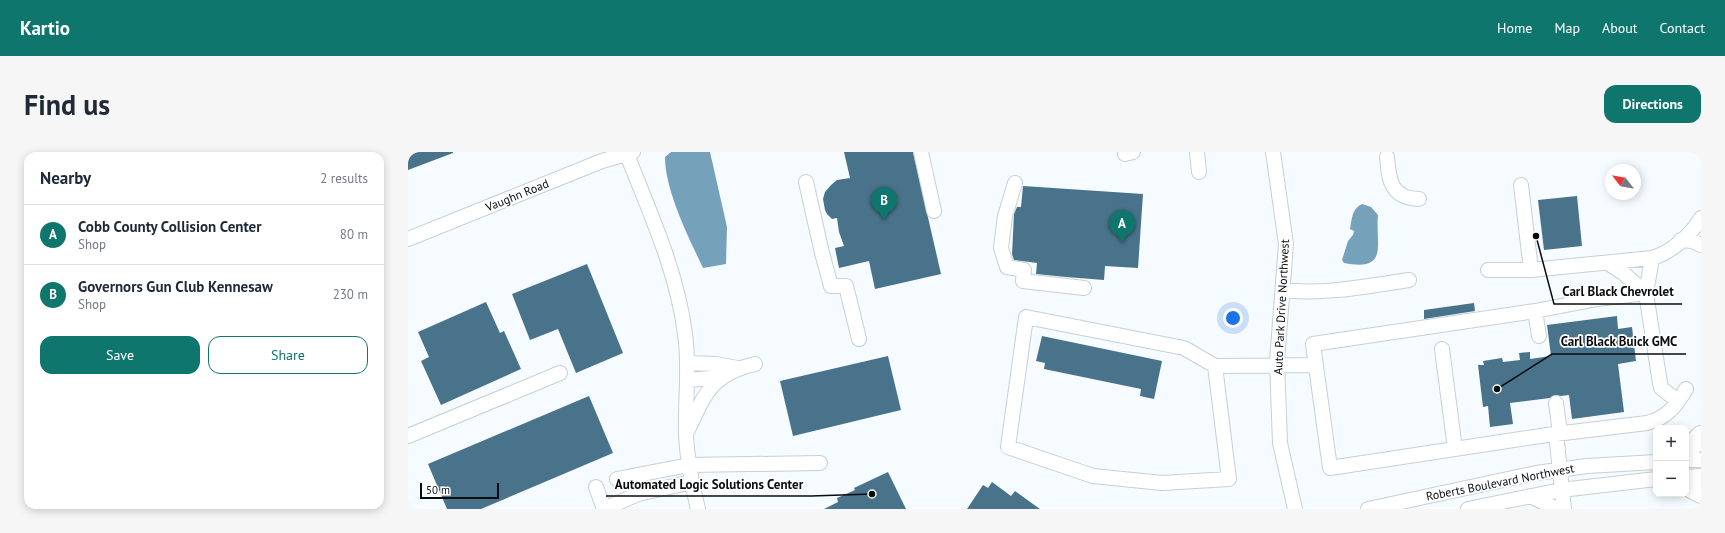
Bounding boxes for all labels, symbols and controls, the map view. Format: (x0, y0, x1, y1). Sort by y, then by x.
text: Kartio (20, 16, 70, 40)
text: Home (1497, 19, 1532, 37)
text: Map (1554, 19, 1580, 37)
text: About (1602, 19, 1638, 37)
text: Contact (1660, 19, 1705, 37)
button: Directions (1604, 85, 1701, 123)
text: Find us (24, 86, 110, 123)
north arrow (1605, 164, 1641, 200)
text: Nearby (40, 167, 91, 189)
text: 2 results (320, 170, 368, 187)
street label: Vaughn Road (482, 176, 551, 215)
pin: B (871, 187, 897, 220)
pin: A (1109, 210, 1135, 243)
text: Cobb County Collision Center (78, 217, 261, 236)
text: A (49, 226, 57, 243)
text: 80 m (340, 226, 368, 243)
text: Shop (78, 236, 106, 253)
street label: Auto Park Drive Northwest (1270, 239, 1292, 375)
text: Governors Gun Club Kennesaw (78, 277, 273, 296)
callout: Carl Black Chevrolet (1554, 279, 1682, 304)
text: Carl Black Chevrolet (1562, 283, 1674, 300)
text: B (49, 286, 57, 303)
text: 230 m (333, 286, 368, 303)
text: Shop (78, 296, 106, 313)
your location (1223, 308, 1243, 328)
callout: Carl Black Buick GMC (1552, 329, 1686, 354)
text: Carl Black Buick GMC (1561, 333, 1677, 350)
button: Save (40, 336, 200, 374)
button: Share (208, 336, 368, 374)
map controls (1653, 425, 1689, 497)
button: + (1653, 425, 1689, 461)
street label: Roberts Boulevard Northwest (1425, 460, 1575, 504)
button: − (1653, 461, 1689, 497)
callout: Automated Logic Solutions Center (606, 471, 811, 496)
text: Automated Logic Solutions Center (615, 476, 804, 493)
scale bar (420, 481, 499, 500)
text: 50 m (426, 483, 450, 497)

